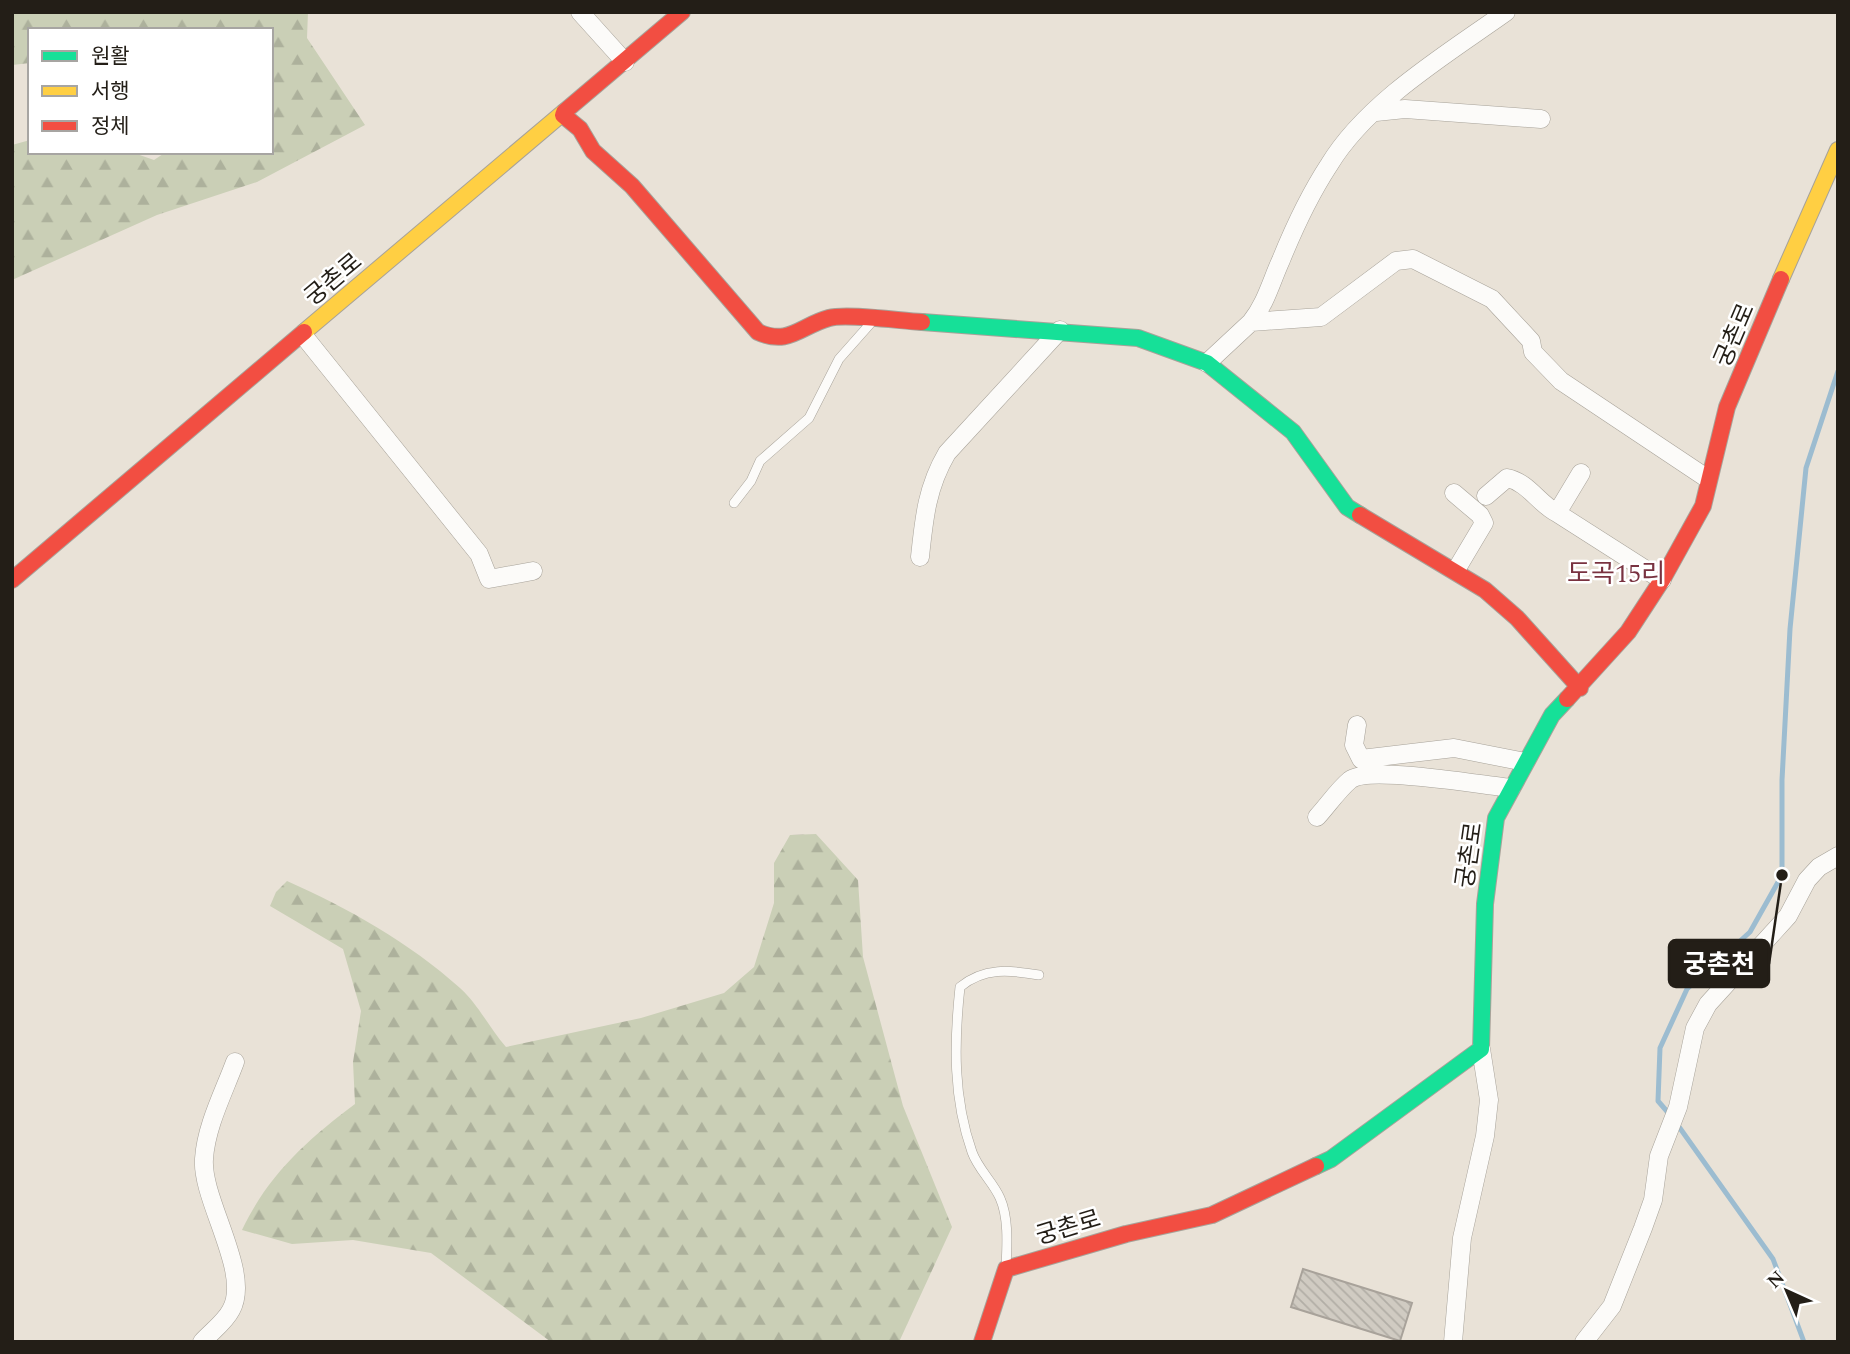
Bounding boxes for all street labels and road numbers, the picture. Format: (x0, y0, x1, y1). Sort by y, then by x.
street label: 궁촌로 (297, 245, 371, 315)
street label: 궁촌로 (1705, 298, 1764, 373)
street label: 궁촌로 (1448, 820, 1492, 890)
street label: 궁촌로 (1031, 1201, 1105, 1255)

